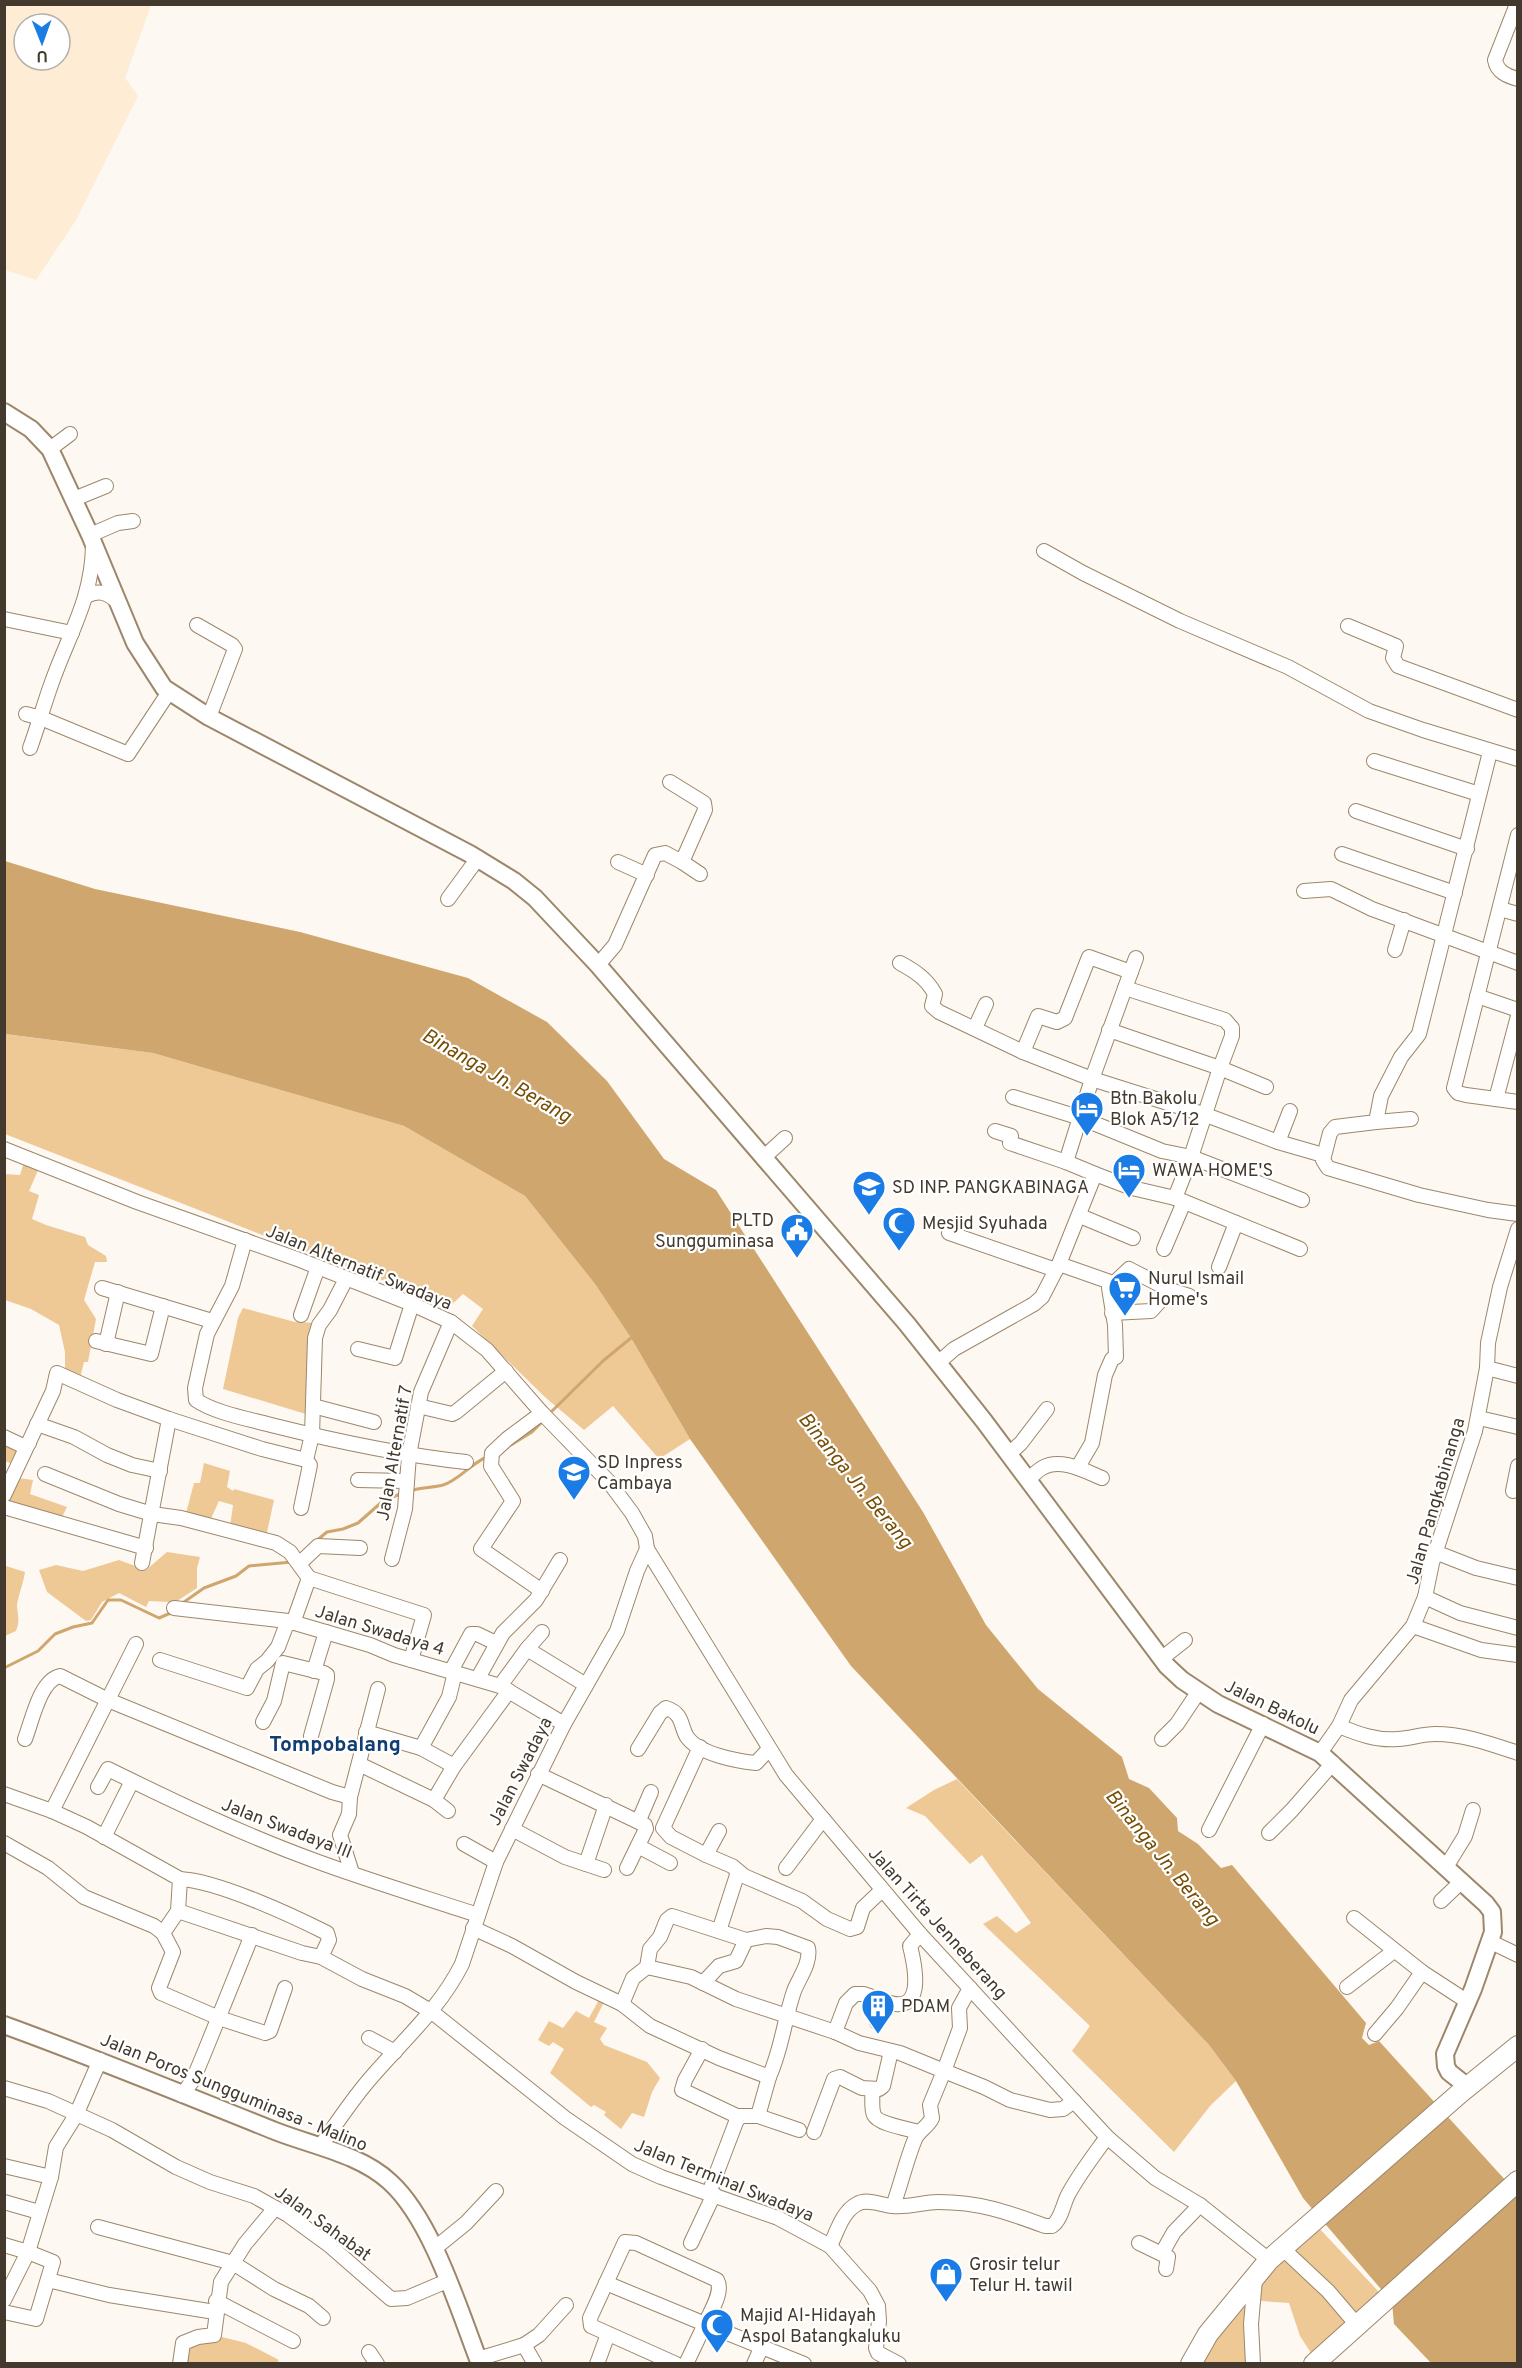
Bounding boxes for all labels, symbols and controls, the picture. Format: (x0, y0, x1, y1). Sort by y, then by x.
north arrow (12, 12, 72, 72)
text: U (36, 45, 48, 65)
water label: Binanga Jn. Berang (417, 1023, 576, 1131)
place label: Btn Bakolu Blok A5/12 (1110, 1088, 1199, 1132)
hotel icon: Btn Bakolu Blok A5/12 (1069, 1090, 1105, 1137)
hotel icon: WAWA HOME'S (1111, 1152, 1147, 1199)
place label: WAWA HOME'S (1152, 1160, 1273, 1183)
school or university icon: SD INP. PANGKABINAGA (851, 1169, 887, 1216)
place label: SD INP. PANGKABINAGA (892, 1177, 1089, 1200)
mosque icon: Mesjid Syuhada (881, 1205, 917, 1252)
place label: PLTD Sungguminasa (655, 1210, 774, 1254)
public building icon: PLTD Sungguminasa (779, 1212, 815, 1259)
place label: Mesjid Syuhada (922, 1213, 1048, 1236)
street label: Jalan Alternatif Swadaya (262, 1220, 455, 1316)
place label: Nurul Ismail Home's (1148, 1268, 1244, 1312)
supermarket icon: Nurul Ismail Home's (1107, 1270, 1143, 1317)
street label: Jalan Alternatif 7 (372, 1384, 419, 1523)
water label: Binanga Jn. Berang (791, 1408, 918, 1556)
street label: Jalan Pangkabinanga (1402, 1415, 1471, 1588)
place label: SD Inpress Cambaya (597, 1452, 683, 1496)
school or university icon: SD Inpress Cambaya (556, 1454, 592, 1501)
street label: Jalan Swadaya 4 (312, 1601, 447, 1662)
street label: Jalan Bakolu (1220, 1675, 1323, 1741)
street label: Jalan Swadaya (484, 1714, 559, 1830)
district label: Tompobalang (269, 1732, 401, 1759)
water label: Binanga Jn. Berang (1098, 1785, 1225, 1933)
street label: Jalan Swadaya III (218, 1794, 355, 1865)
street label: Jalan Tirta Jenneberang (862, 1843, 1011, 2005)
building icon: PDAM (860, 1988, 896, 2035)
place label: PDAM (901, 1996, 950, 2019)
street label: Jalan Poros Sungguminasa - Malino (96, 2029, 371, 2158)
street label: Jalan Terminal Swadaya (630, 2135, 817, 2228)
street label: Jalan Sahabat (269, 2181, 375, 2267)
place label: Grosir telur Telur H. tawil (969, 2254, 1073, 2298)
shop icon: Grosir telur Telur H. tawil (928, 2256, 964, 2303)
place label: Majid Al-Hidayah Aspol Batangkaluku (740, 2305, 901, 2349)
mosque icon: Majid Al-Hidayah Aspol Batangkaluku (699, 2307, 735, 2354)

